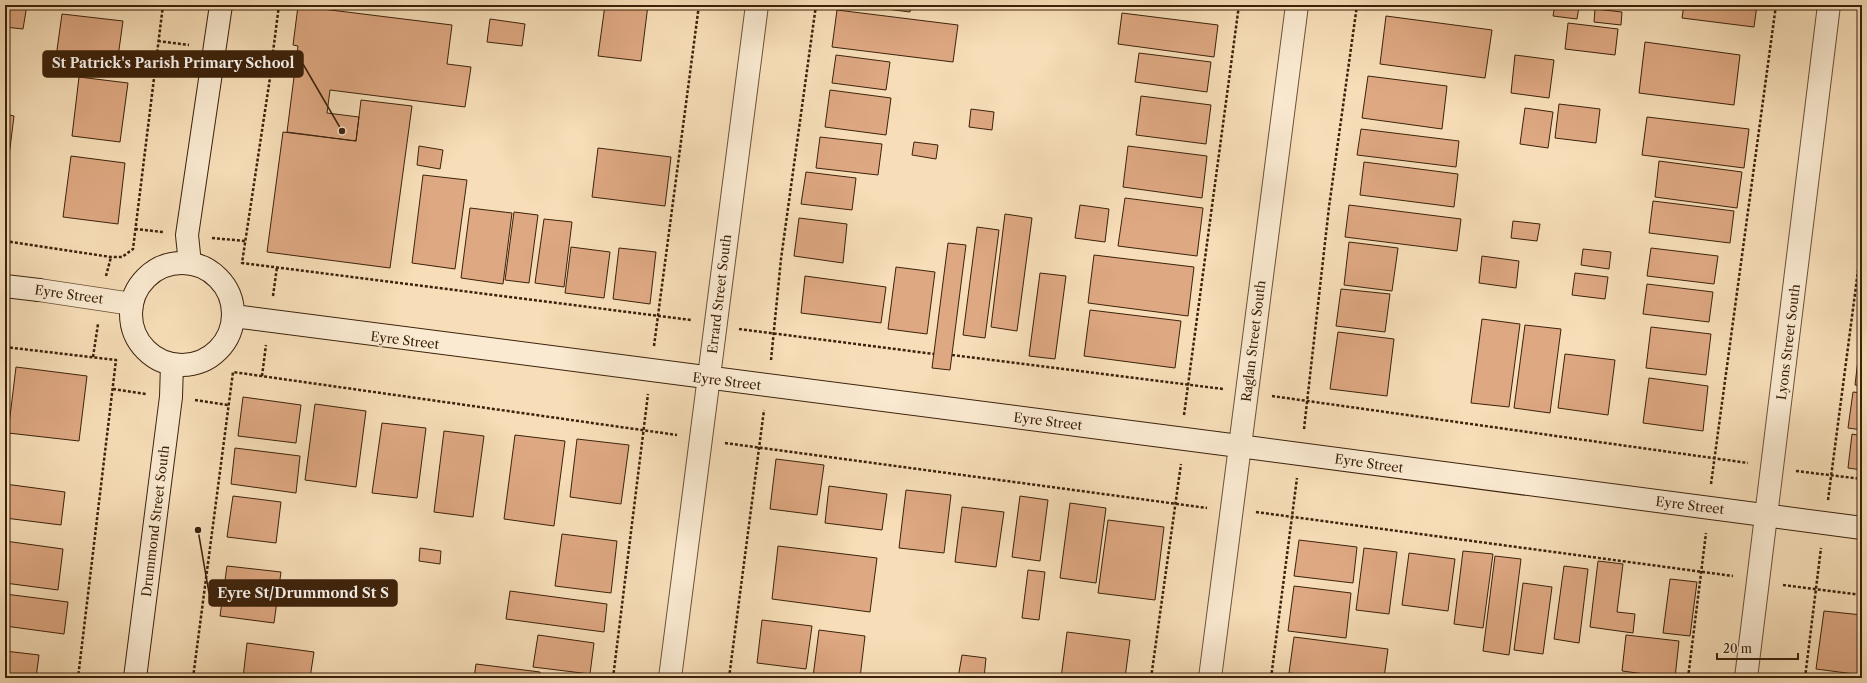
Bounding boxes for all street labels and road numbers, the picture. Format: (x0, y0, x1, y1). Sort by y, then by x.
street label: Errard Street South (704, 233, 734, 355)
street label: Raglan Street South (1238, 279, 1268, 403)
street label: Eyre Street (34, 281, 105, 307)
street label: Lyons Street South (1773, 283, 1803, 401)
street label: Eyre Street (370, 328, 441, 352)
street label: Eyre Street (692, 369, 763, 393)
street label: Eyre Street (1013, 409, 1084, 433)
street label: Drummond Street South (138, 444, 172, 598)
street label: Eyre Street (1334, 450, 1405, 476)
street label: Eyre Street (1655, 493, 1726, 517)

